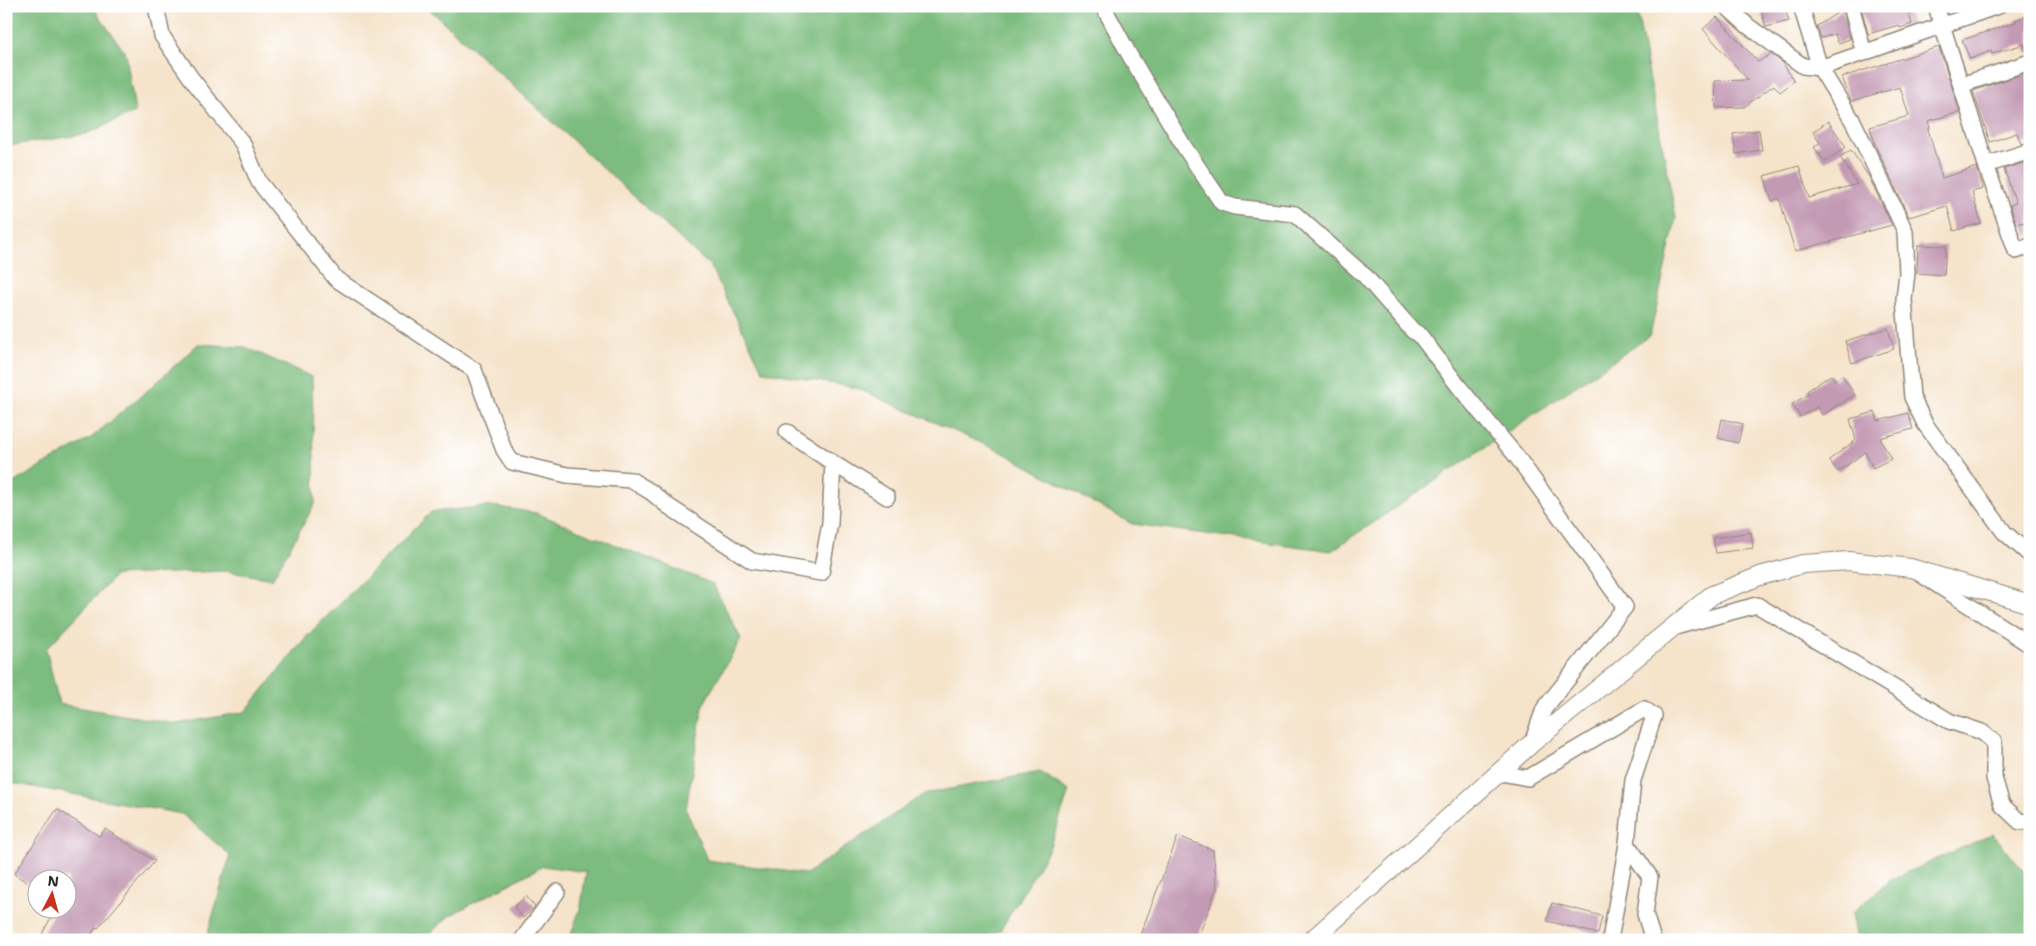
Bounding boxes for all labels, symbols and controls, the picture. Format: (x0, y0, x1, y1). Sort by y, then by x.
north arrow (28, 868, 78, 918)
text: N (47, 872, 60, 891)

